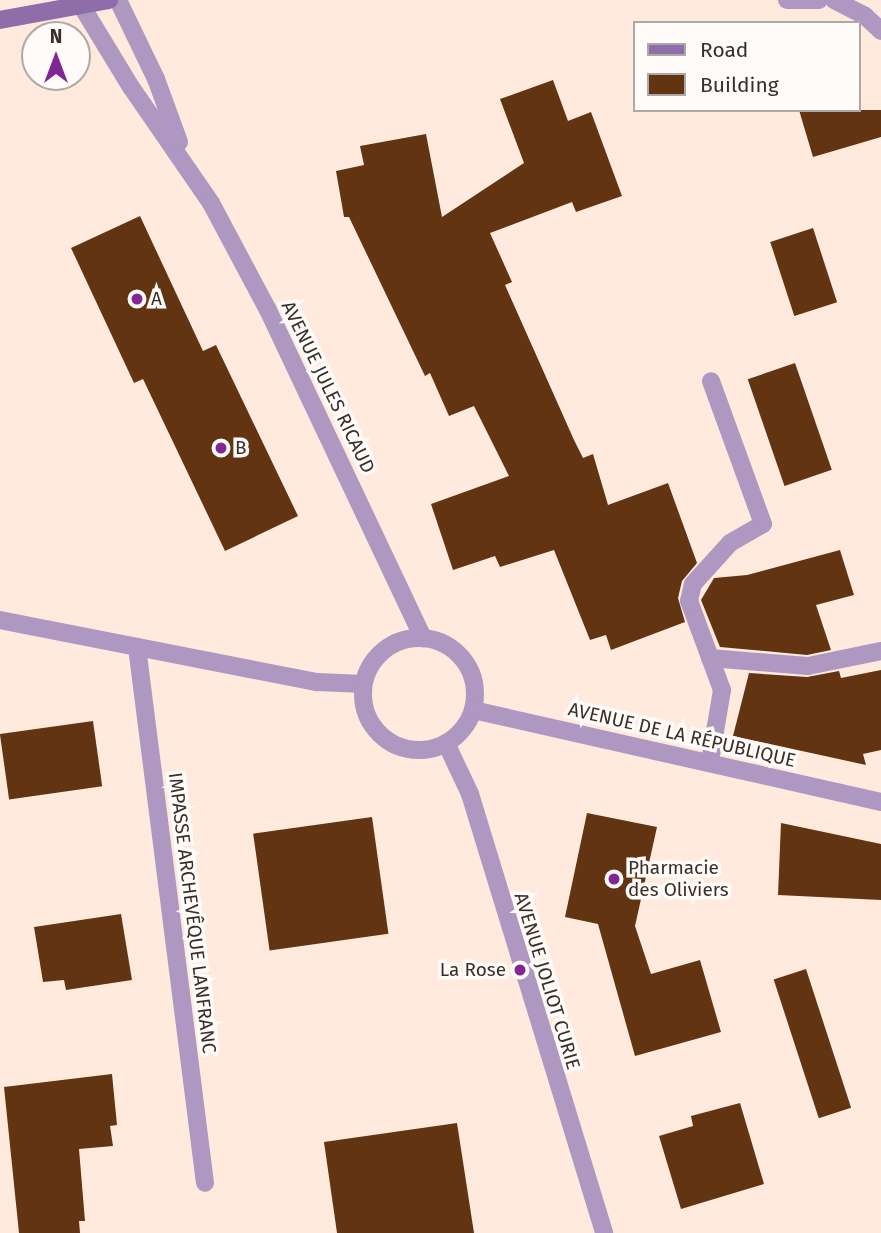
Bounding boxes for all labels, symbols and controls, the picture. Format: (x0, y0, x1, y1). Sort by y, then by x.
north arrow (21, 21, 91, 91)
legend (632, 21, 860, 112)
text: N (50, 25, 62, 48)
text: Road (700, 37, 748, 63)
text: Building (700, 72, 779, 98)
place label: A (151, 288, 162, 310)
marker: A (129, 291, 145, 307)
street label: AVENUE JULES RICAUD (276, 297, 380, 477)
place label: B (235, 437, 247, 459)
marker: B (213, 440, 229, 456)
street label: AVENUE DE LA RÉPUBLIQUE (566, 698, 798, 772)
street label: IMPASSE ARCHEVÊQUE LANFRANC (163, 771, 221, 1055)
place label: Pharmacie des Oliviers (628, 857, 729, 901)
marker: Pharmacie des Oliviers (606, 871, 622, 887)
street label: AVENUE JOLIOT CURIE (509, 890, 585, 1072)
place label: La Rose (440, 959, 506, 981)
marker: La Rose (512, 962, 528, 978)

